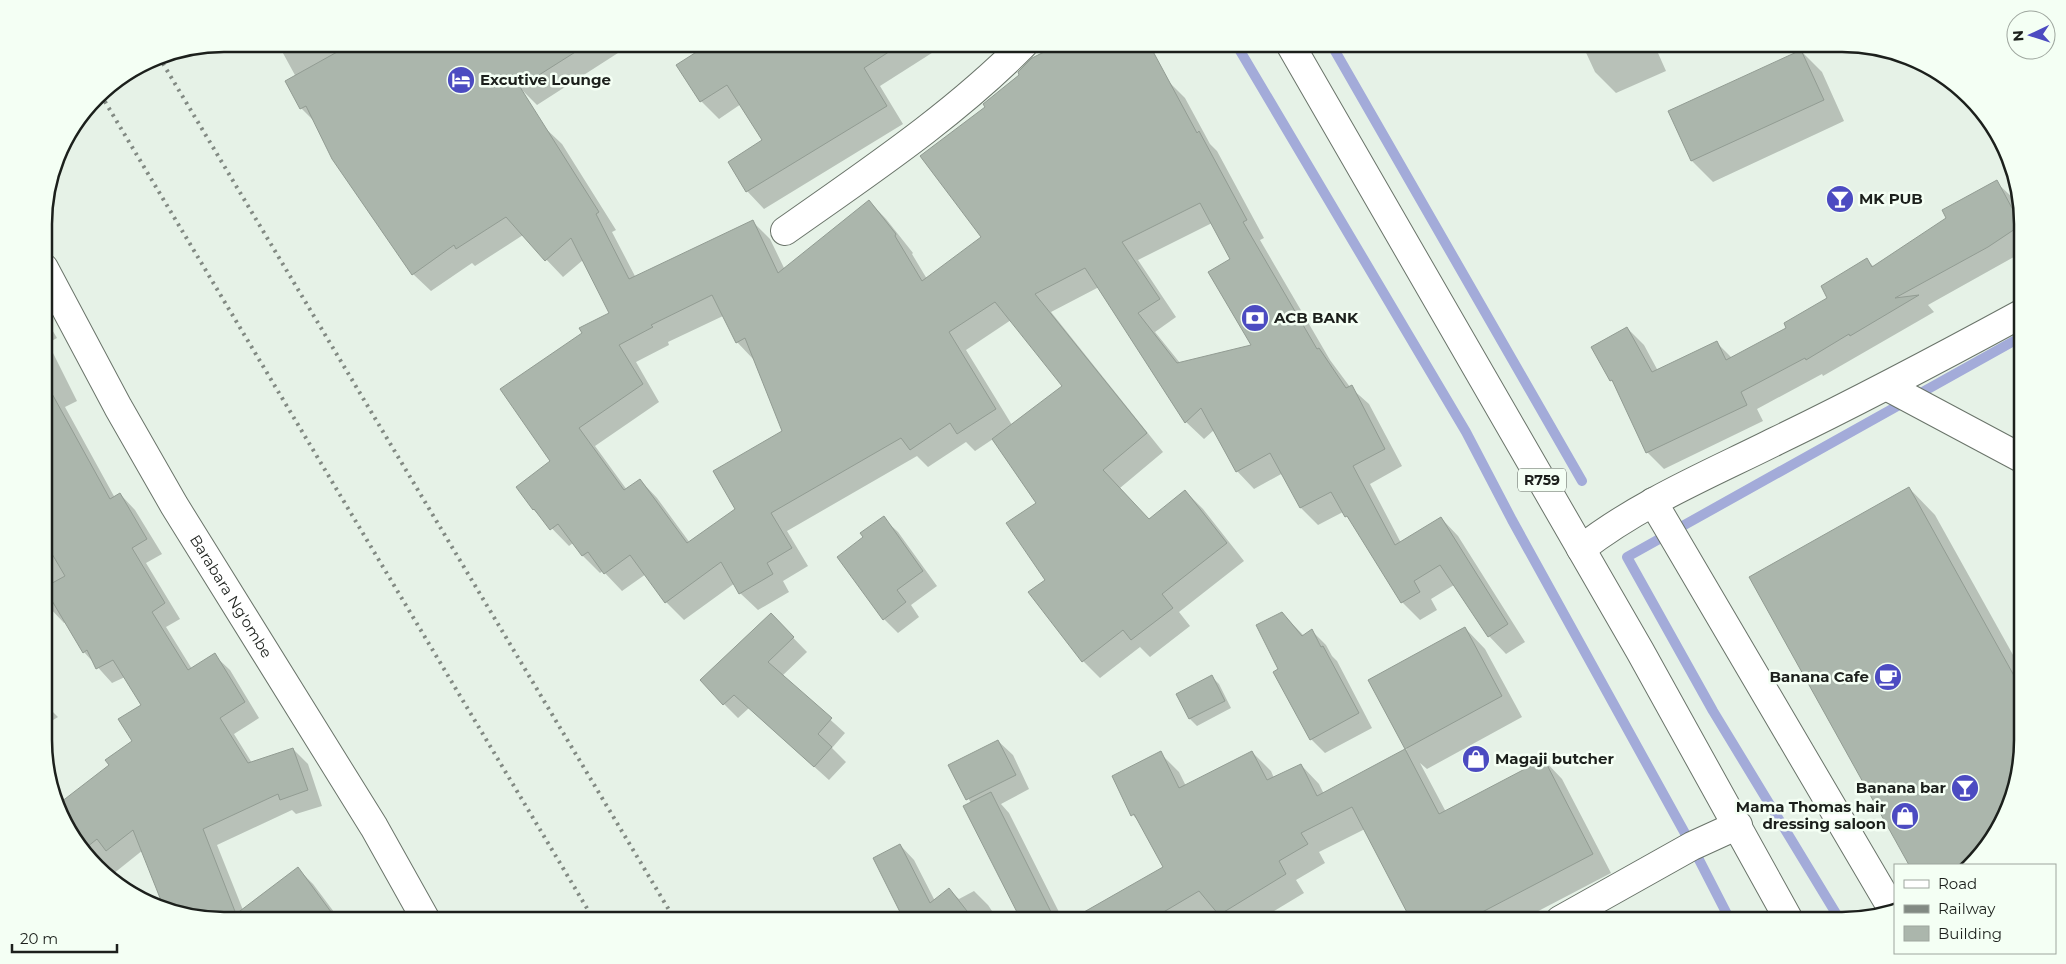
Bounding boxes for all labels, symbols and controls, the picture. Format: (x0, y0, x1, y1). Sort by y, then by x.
north arrow (2006, 10, 2056, 60)
text: N (2009, 30, 2027, 42)
hotel icon: Excutive Lounge (446, 65, 476, 95)
place label: Excutive Lounge (480, 70, 611, 89)
bar icon: MK PUB (1825, 184, 1855, 214)
place label: MK PUB (1859, 189, 1923, 208)
bank icon: ACB BANK (1240, 303, 1270, 333)
place label: ACB BANK (1273, 308, 1359, 327)
road number: R759 (1518, 468, 1566, 492)
street label: Barabara Ng'ombe (186, 531, 277, 661)
cafe icon: Banana Cafe (1873, 662, 1903, 692)
place label: Banana Cafe (1770, 667, 1869, 686)
shop icon: Magaji butcher (1461, 744, 1491, 774)
place label: Magaji butcher (1495, 749, 1614, 768)
bar icon: Banana bar (1950, 773, 1980, 803)
place label: Banana bar (1856, 778, 1947, 797)
place label: Mama Thomas hair dressing saloon (1736, 797, 1887, 833)
shop icon: Mama Thomas hair dressing saloon (1890, 801, 1920, 831)
legend (1894, 864, 2056, 954)
text: Road (1938, 874, 1977, 893)
text: Railway (1938, 899, 1996, 918)
scale bar (12, 922, 118, 954)
text: Building (1938, 924, 2002, 943)
text: 20 m (20, 929, 58, 948)

